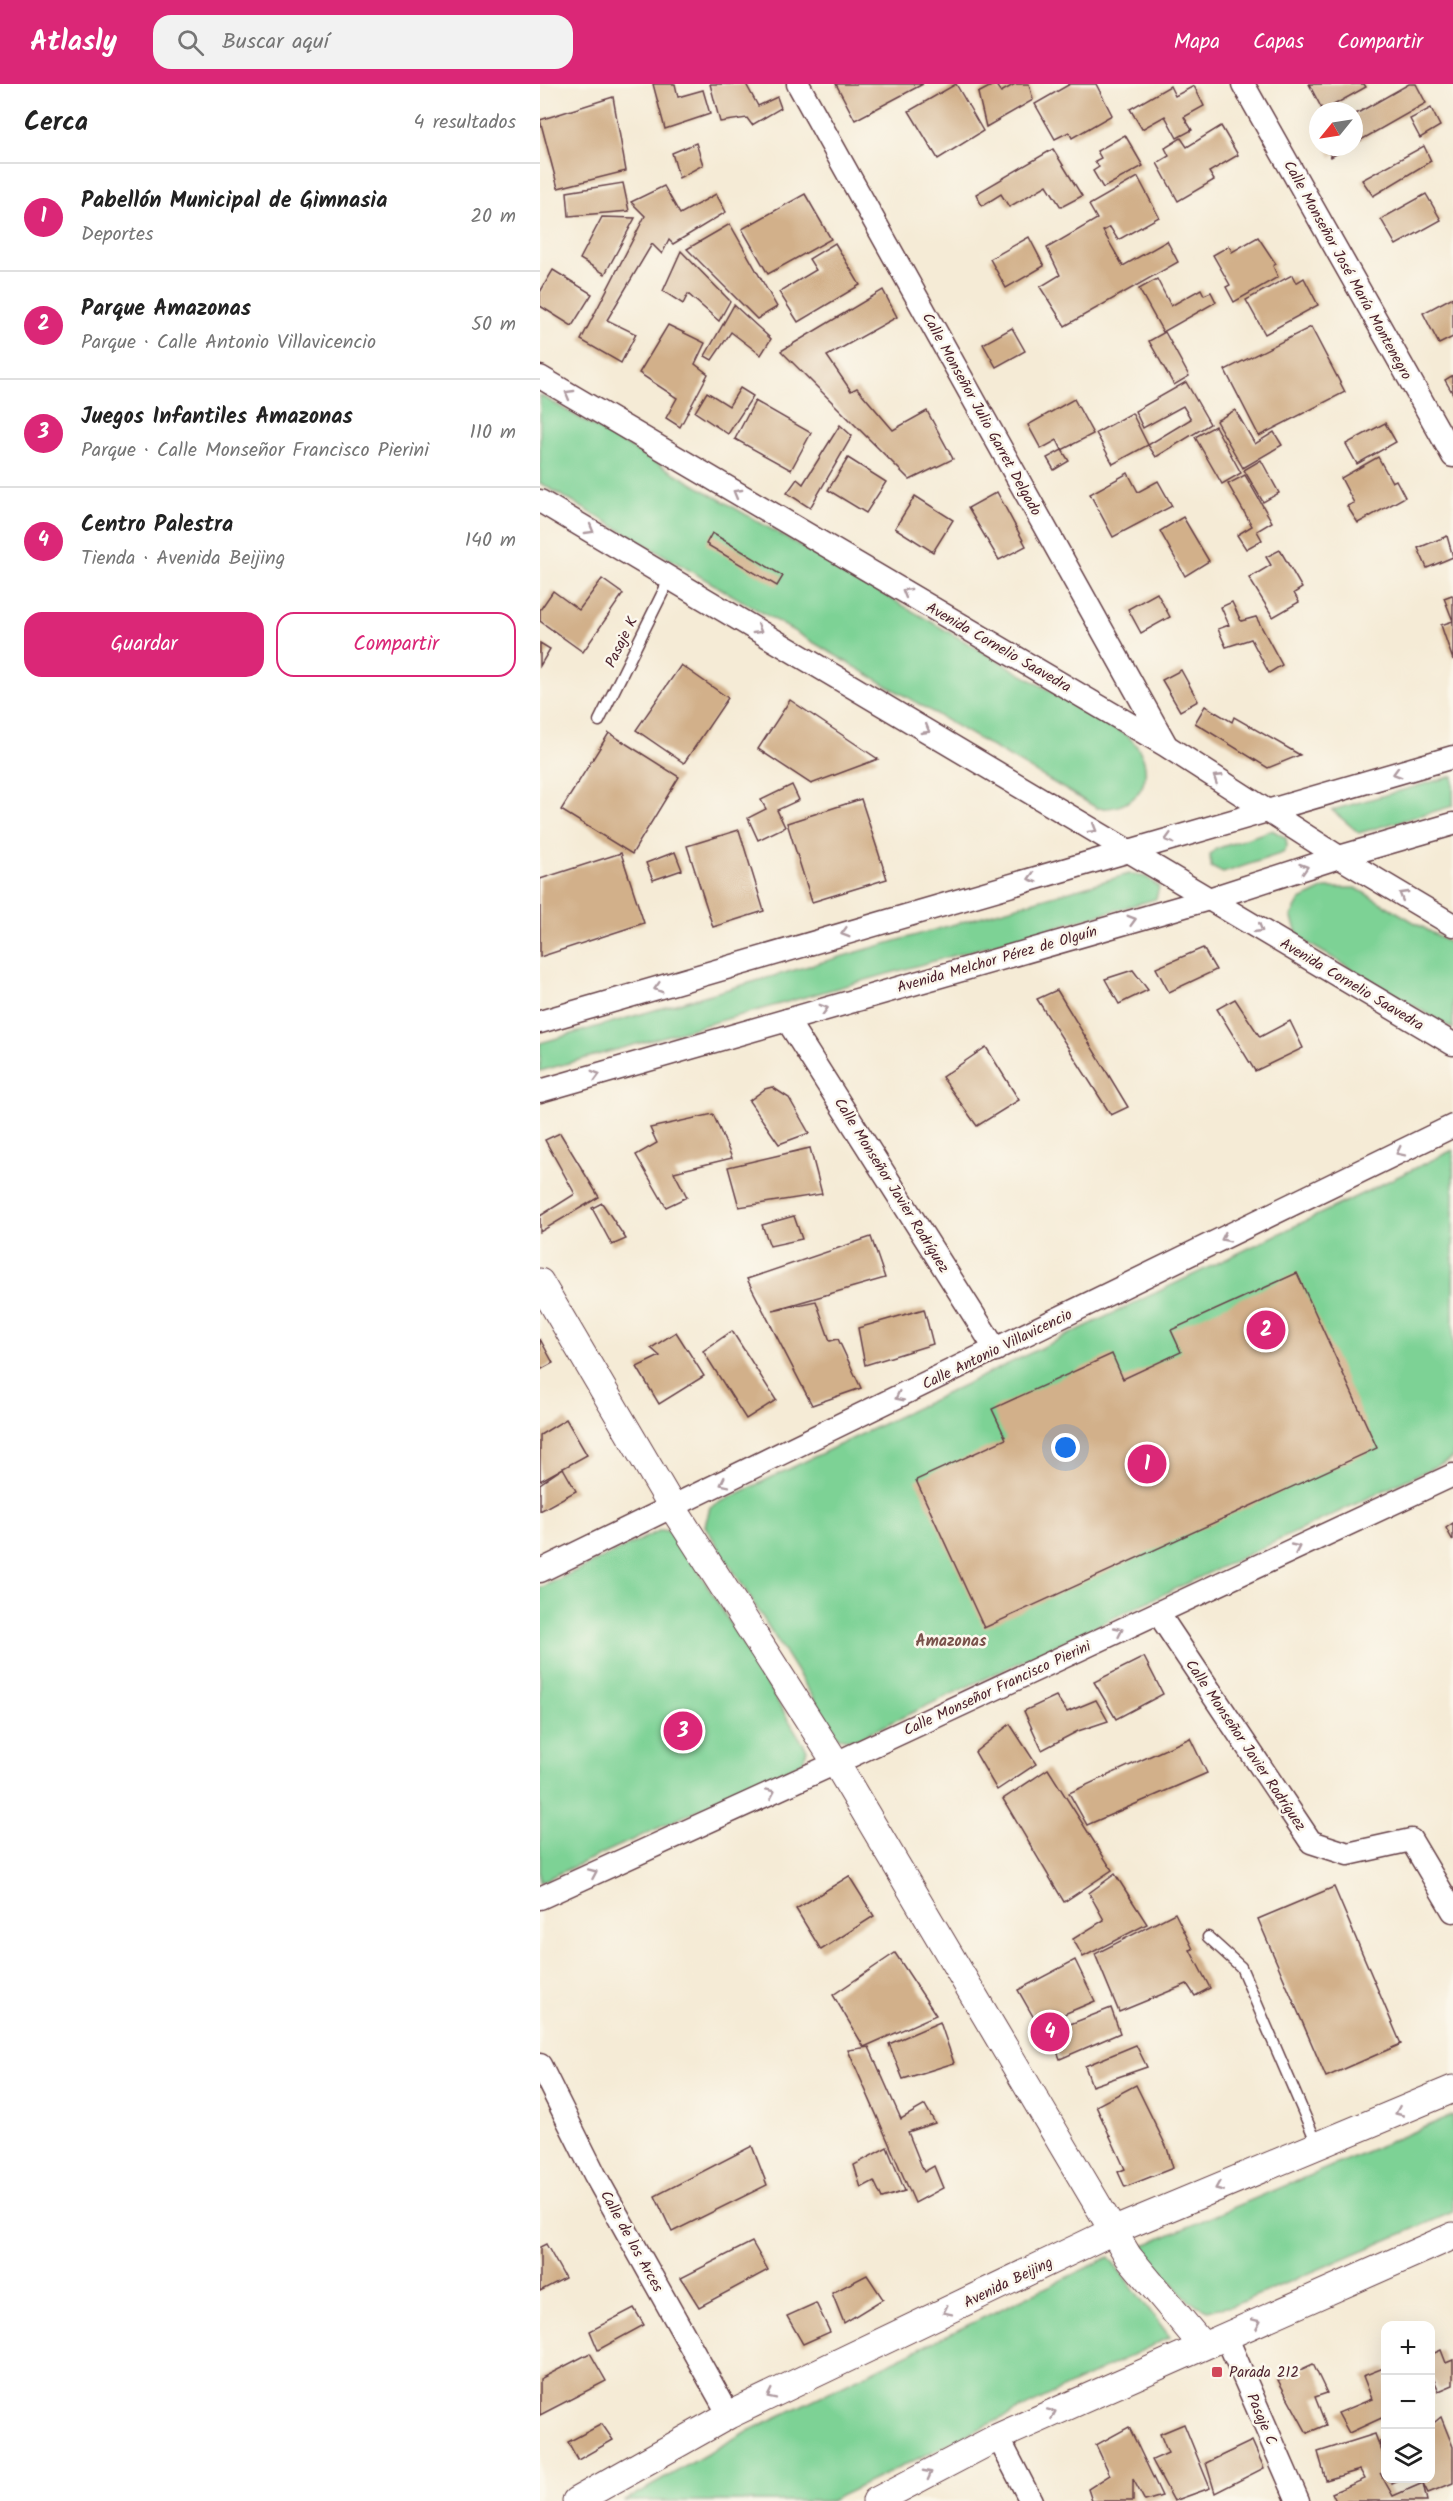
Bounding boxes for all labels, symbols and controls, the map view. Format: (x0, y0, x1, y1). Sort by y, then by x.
search box (153, 15, 573, 69)
text: Atlasly (30, 20, 117, 65)
text: Buscar aquí (222, 25, 329, 60)
icon: search (174, 26, 207, 59)
text: Mapa (1174, 26, 1220, 59)
text: Capas (1253, 26, 1304, 59)
text: Compartir (1337, 26, 1423, 59)
text: Cerca (24, 102, 88, 144)
north arrow (1309, 102, 1363, 156)
text: 4 resultados (414, 107, 516, 139)
street label: Calle Monseñor José María Montenegro (1277, 156, 1418, 385)
text: Pabellón Municipal de Gimnasia (81, 184, 387, 219)
text: 1 (40, 201, 47, 233)
text: 20 m (470, 201, 516, 233)
text: Deportes (81, 219, 153, 251)
text: Parque Amazonas (81, 292, 251, 327)
street label: Calle Monseñor Julio Garret Delgado (915, 308, 1047, 521)
text: 2 (38, 309, 49, 341)
text: 50 m (471, 309, 516, 341)
text: Parque · Calle Antonio Villavicencio (81, 327, 376, 359)
one-way arrow (565, 390, 575, 402)
text: Juegos Infantiles Amazonas (81, 400, 353, 435)
text: 3 (38, 417, 49, 449)
text: 110 m (470, 417, 516, 449)
text: Parque · Calle Monseñor Francisco Pierini (81, 435, 429, 467)
one-way arrow (733, 489, 744, 501)
text: Centro Palestra (81, 508, 233, 543)
one-way arrow (584, 523, 594, 535)
text: 4 (38, 525, 49, 557)
text: 140 m (465, 525, 516, 557)
text: Tienda · Avenida Beijing (81, 543, 285, 575)
one-way arrow (902, 588, 912, 599)
street label: Avenida Cornelio Saavedra (921, 596, 1076, 699)
button: Guardar (24, 612, 264, 677)
button: Compartir (276, 612, 516, 677)
street label: Pasaje K (599, 613, 645, 672)
one-way arrow (752, 622, 762, 634)
one-way arrow (920, 722, 930, 734)
one-way arrow (1392, 766, 1403, 778)
one-way arrow (1213, 774, 1223, 786)
one-way arrow (1087, 822, 1097, 834)
one-way arrow (1164, 832, 1175, 844)
one-way arrow (1298, 862, 1309, 875)
one-way arrow (1027, 871, 1038, 883)
one-way arrow (1399, 890, 1409, 902)
one-way arrow (1126, 915, 1137, 927)
street label: Avenida Melchor Pérez de Olguín (894, 920, 1100, 1000)
one-way arrow (1253, 921, 1263, 933)
one-way arrow (840, 926, 851, 938)
street label: Avenida Cornelio Saavedra (1275, 932, 1428, 1037)
one-way arrow (653, 981, 664, 993)
one-way arrow (818, 1004, 829, 1016)
one-way arrow (590, 1070, 601, 1082)
street label: Calle Monseñor Javier Rodríguez (827, 1093, 955, 1278)
one-way arrow (1396, 1144, 1407, 1156)
one-way arrow (1221, 1230, 1232, 1242)
street label: Calle Antonio Villavicencio (918, 1303, 1077, 1397)
pin: 2 (1246, 1308, 1286, 1352)
one-way arrow (895, 1390, 906, 1402)
your location (1051, 1433, 1080, 1462)
pin: 1 (1128, 1442, 1166, 1486)
one-way arrow (720, 1475, 731, 1487)
one-way arrow (1289, 1544, 1300, 1556)
one-way arrow (1113, 1627, 1124, 1639)
district label: Amazonas (916, 1629, 987, 1654)
street label: Calle Monseñor Francisco Pierini (900, 1634, 1096, 1743)
street label: Calle Monseñor Javier Rodríguez (1179, 1655, 1312, 1837)
pin: 3 (664, 1708, 702, 1754)
one-way arrow (764, 1788, 775, 1800)
one-way arrow (587, 1869, 598, 1881)
pin: 4 (1030, 2010, 1070, 2054)
one-way arrow (1394, 2105, 1405, 2117)
one-way arrow (1215, 2180, 1226, 2192)
street label: Calle de los Arces (593, 2186, 669, 2297)
street label: Avenida Beijing (960, 2251, 1057, 2315)
one-way arrow (942, 2303, 953, 2315)
one-way arrow (1250, 2318, 1261, 2330)
map controls (1381, 2321, 1435, 2483)
button: + (1381, 2321, 1435, 2375)
place label: Parada 212 (1229, 2361, 1299, 2385)
marker: Parada 212 (1210, 2365, 1224, 2379)
button: − (1381, 2375, 1435, 2429)
one-way arrow (767, 2388, 778, 2400)
street label: Pasaje C (1239, 2390, 1283, 2449)
one-way arrow (1046, 2409, 1057, 2421)
button: layers (1381, 2429, 1435, 2483)
one-way arrow (922, 2470, 932, 2481)

